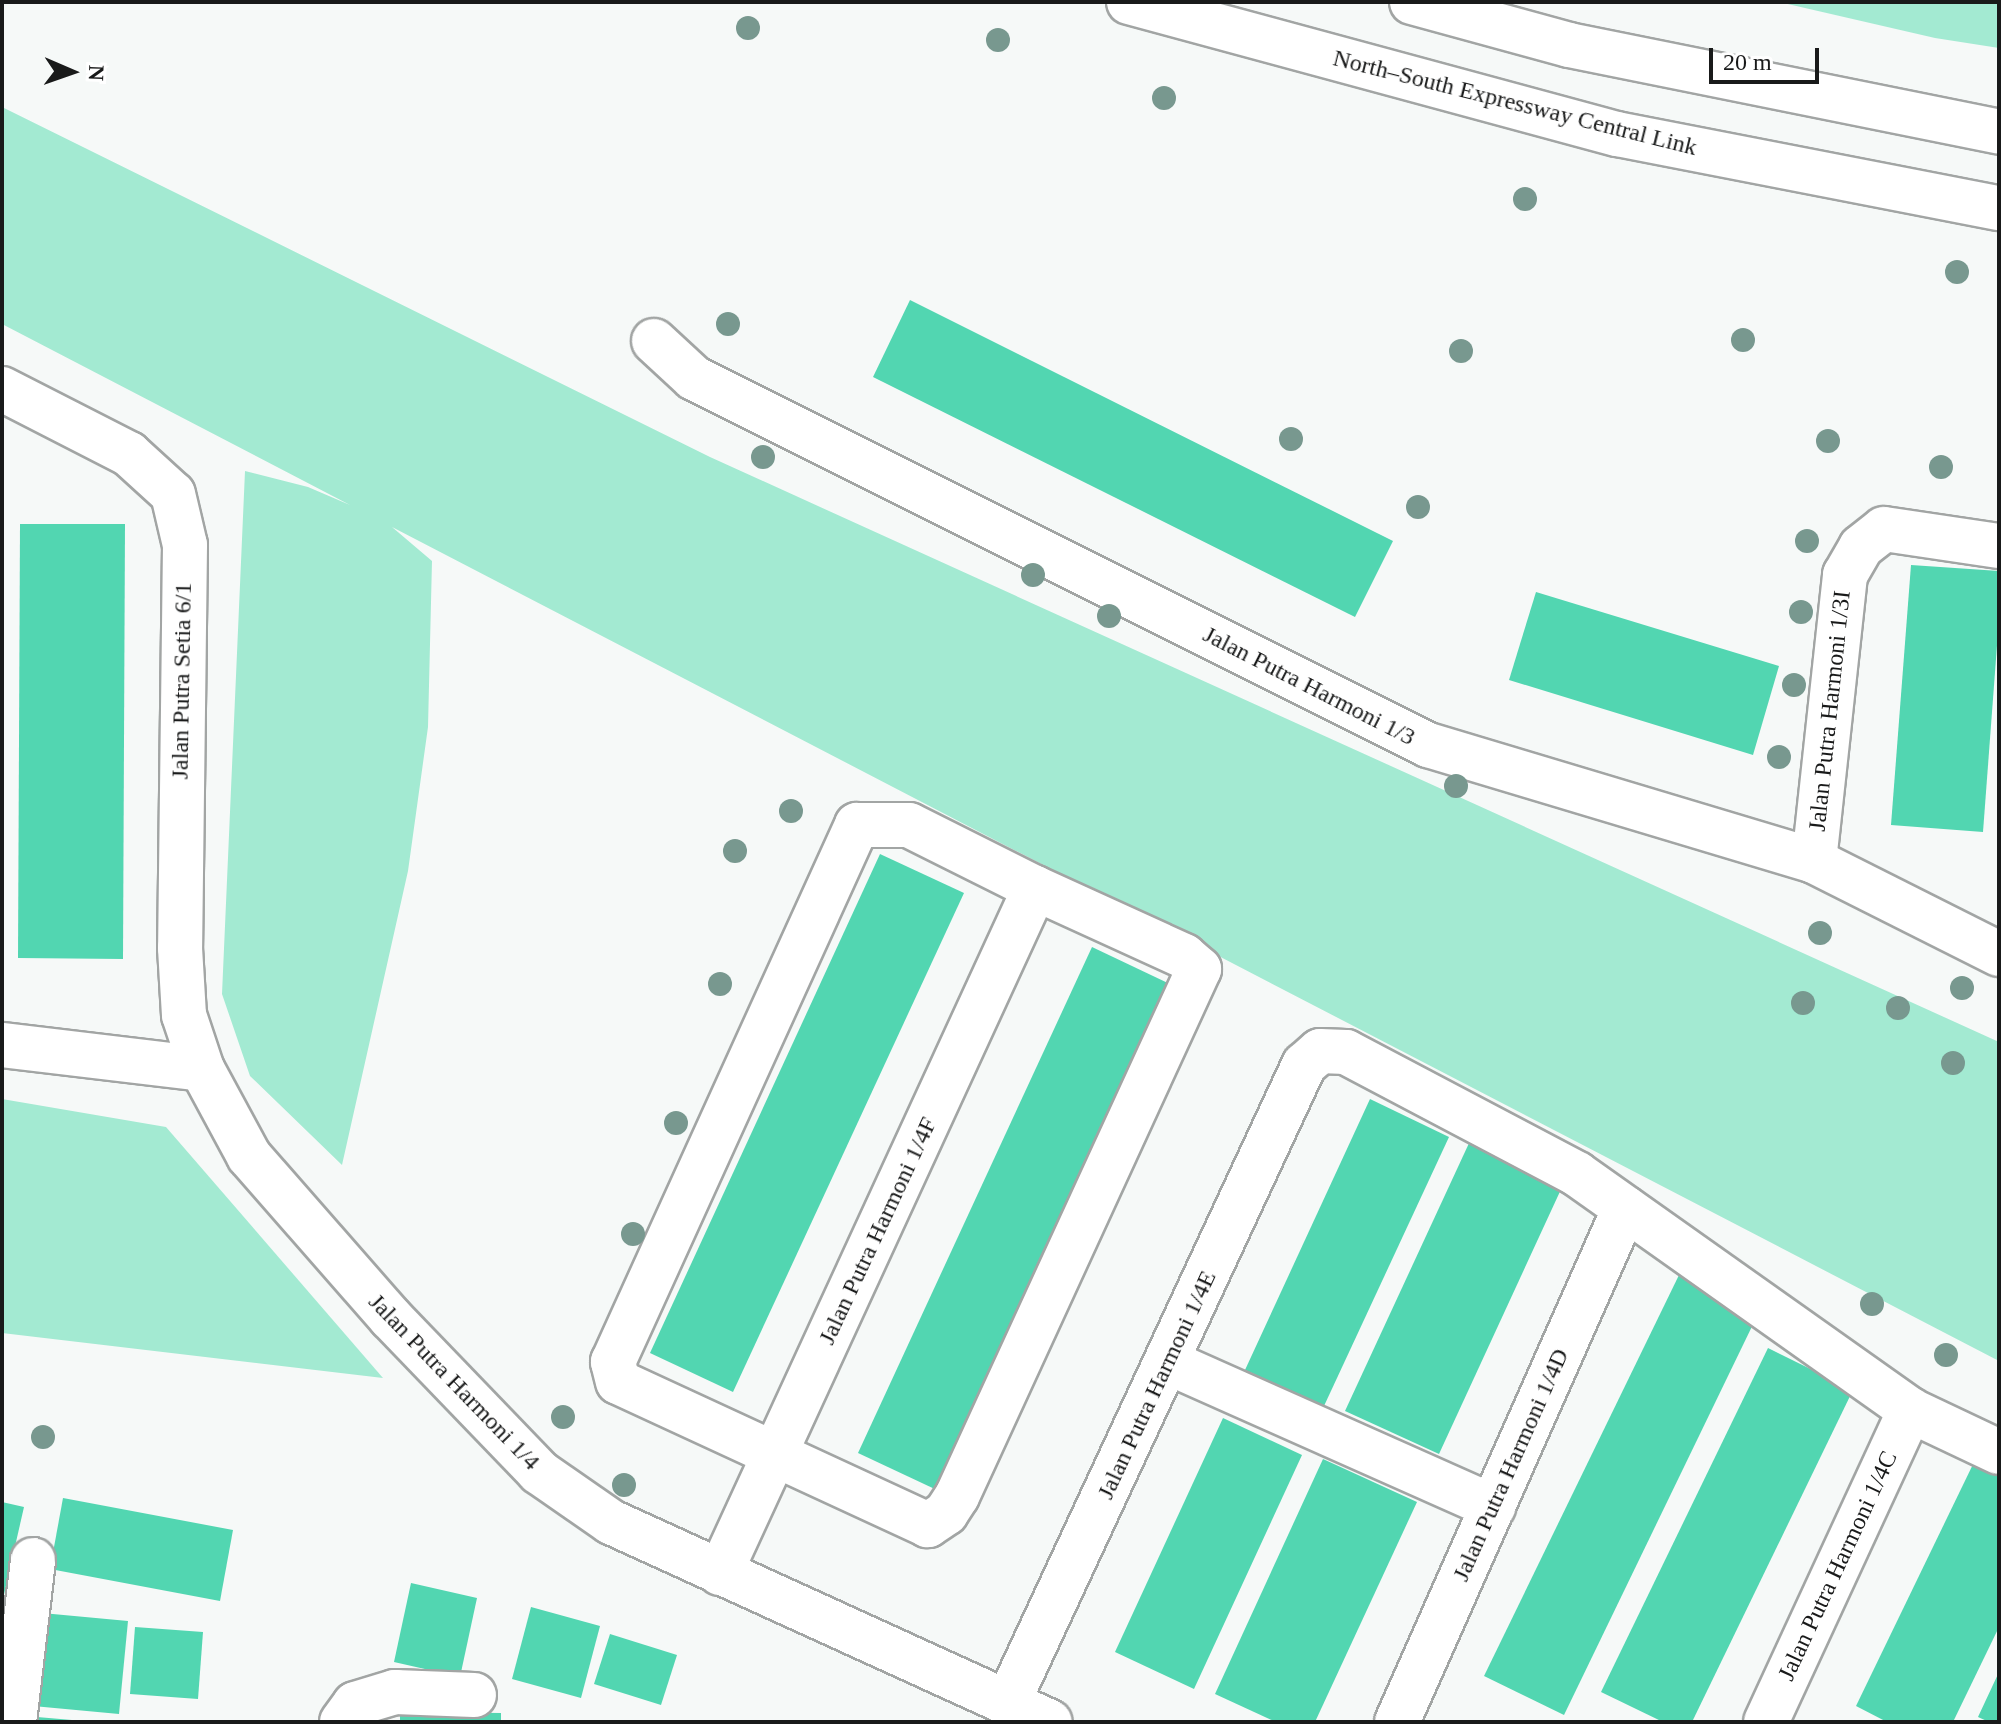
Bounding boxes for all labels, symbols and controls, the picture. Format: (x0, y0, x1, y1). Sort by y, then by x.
north arrow (32, 32, 112, 112)
scale bar (1713, 32, 1823, 82)
street label: North–South Expressway Central Link (1330, 44, 1700, 162)
text: 20 m (1723, 49, 1772, 75)
text: N (84, 64, 109, 81)
street label: Jalan Putra Setia 6/1 (166, 582, 198, 780)
street label: Jalan Putra Harmoni 1/3I (1803, 589, 1857, 833)
street label: Jalan Putra Harmoni 1/3 (1198, 620, 1420, 752)
street label: Jalan Putra Harmoni 1/4F (813, 1113, 943, 1349)
street label: Jalan Putra Harmoni 1/4E (1091, 1266, 1223, 1504)
street label: Jalan Putra Harmoni 1/4 (362, 1288, 546, 1476)
street label: Jalan Putra Harmoni 1/4D (1447, 1344, 1575, 1586)
street label: Jalan Putra Harmoni 1/4C (1772, 1447, 1904, 1685)

